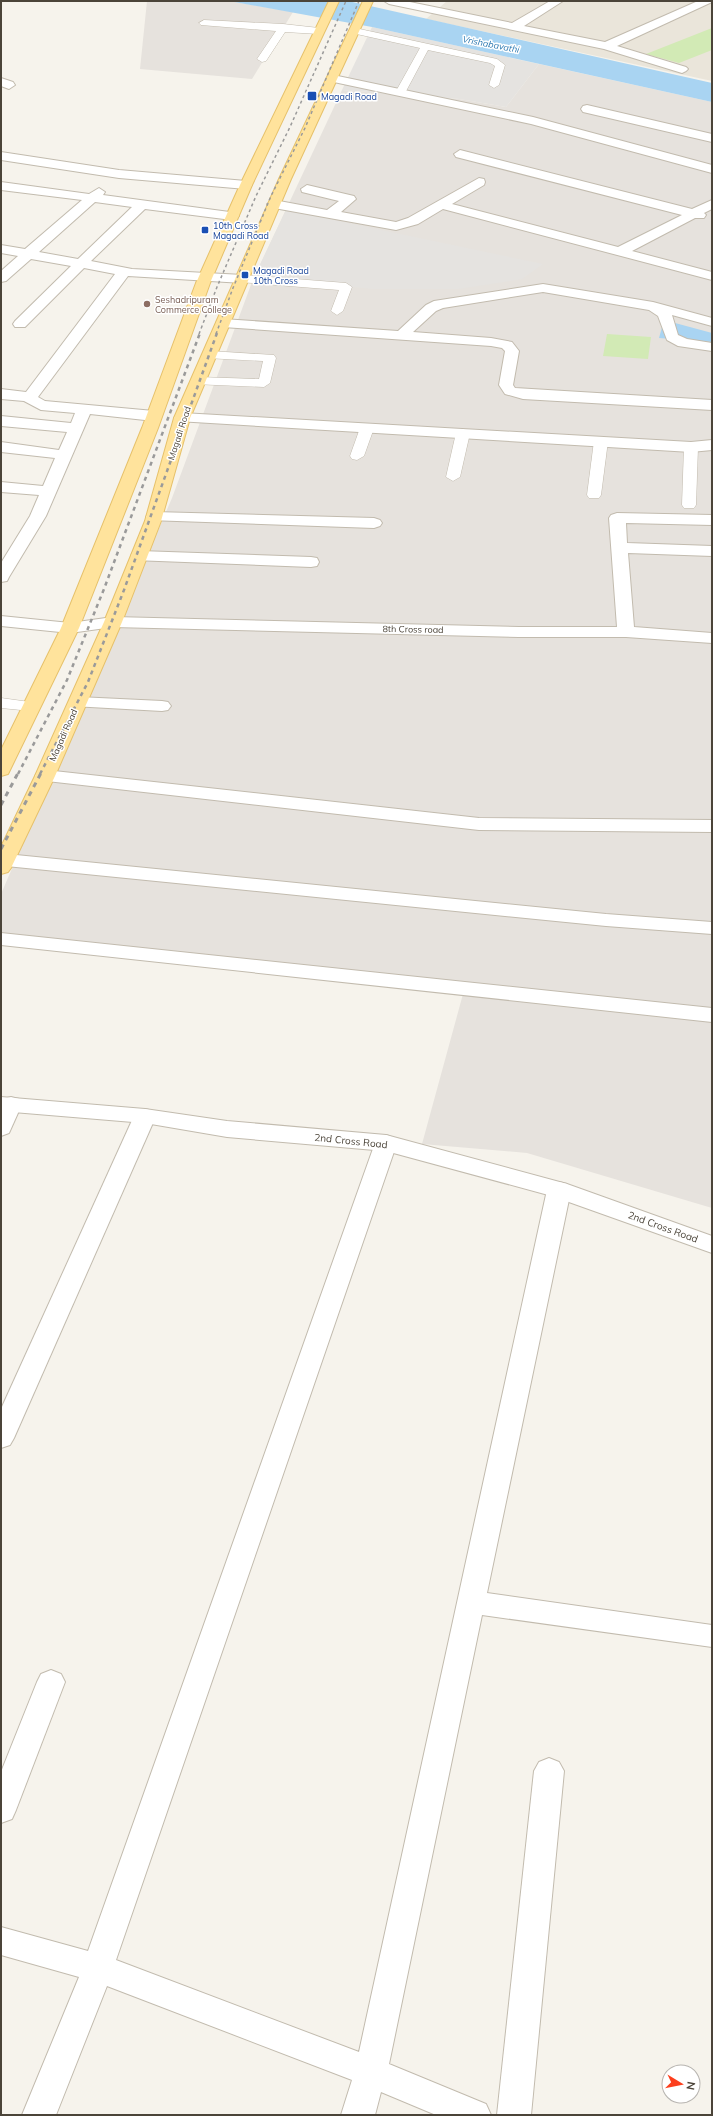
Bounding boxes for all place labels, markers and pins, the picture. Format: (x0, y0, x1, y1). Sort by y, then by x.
marker: Magadi Road (306, 90, 318, 102)
place label: Magadi Road (321, 91, 377, 102)
place label: 10th Cross Magadi Road (213, 220, 269, 241)
marker: 10th Cross Magadi Road (200, 225, 210, 235)
place label: Magadi Road 10th Cross (253, 265, 309, 286)
marker: Magadi Road 10th Cross (240, 270, 250, 280)
place label: Seshadripuram Commerce College (155, 294, 232, 315)
marker: Seshadripuram Commerce College (142, 299, 152, 309)

